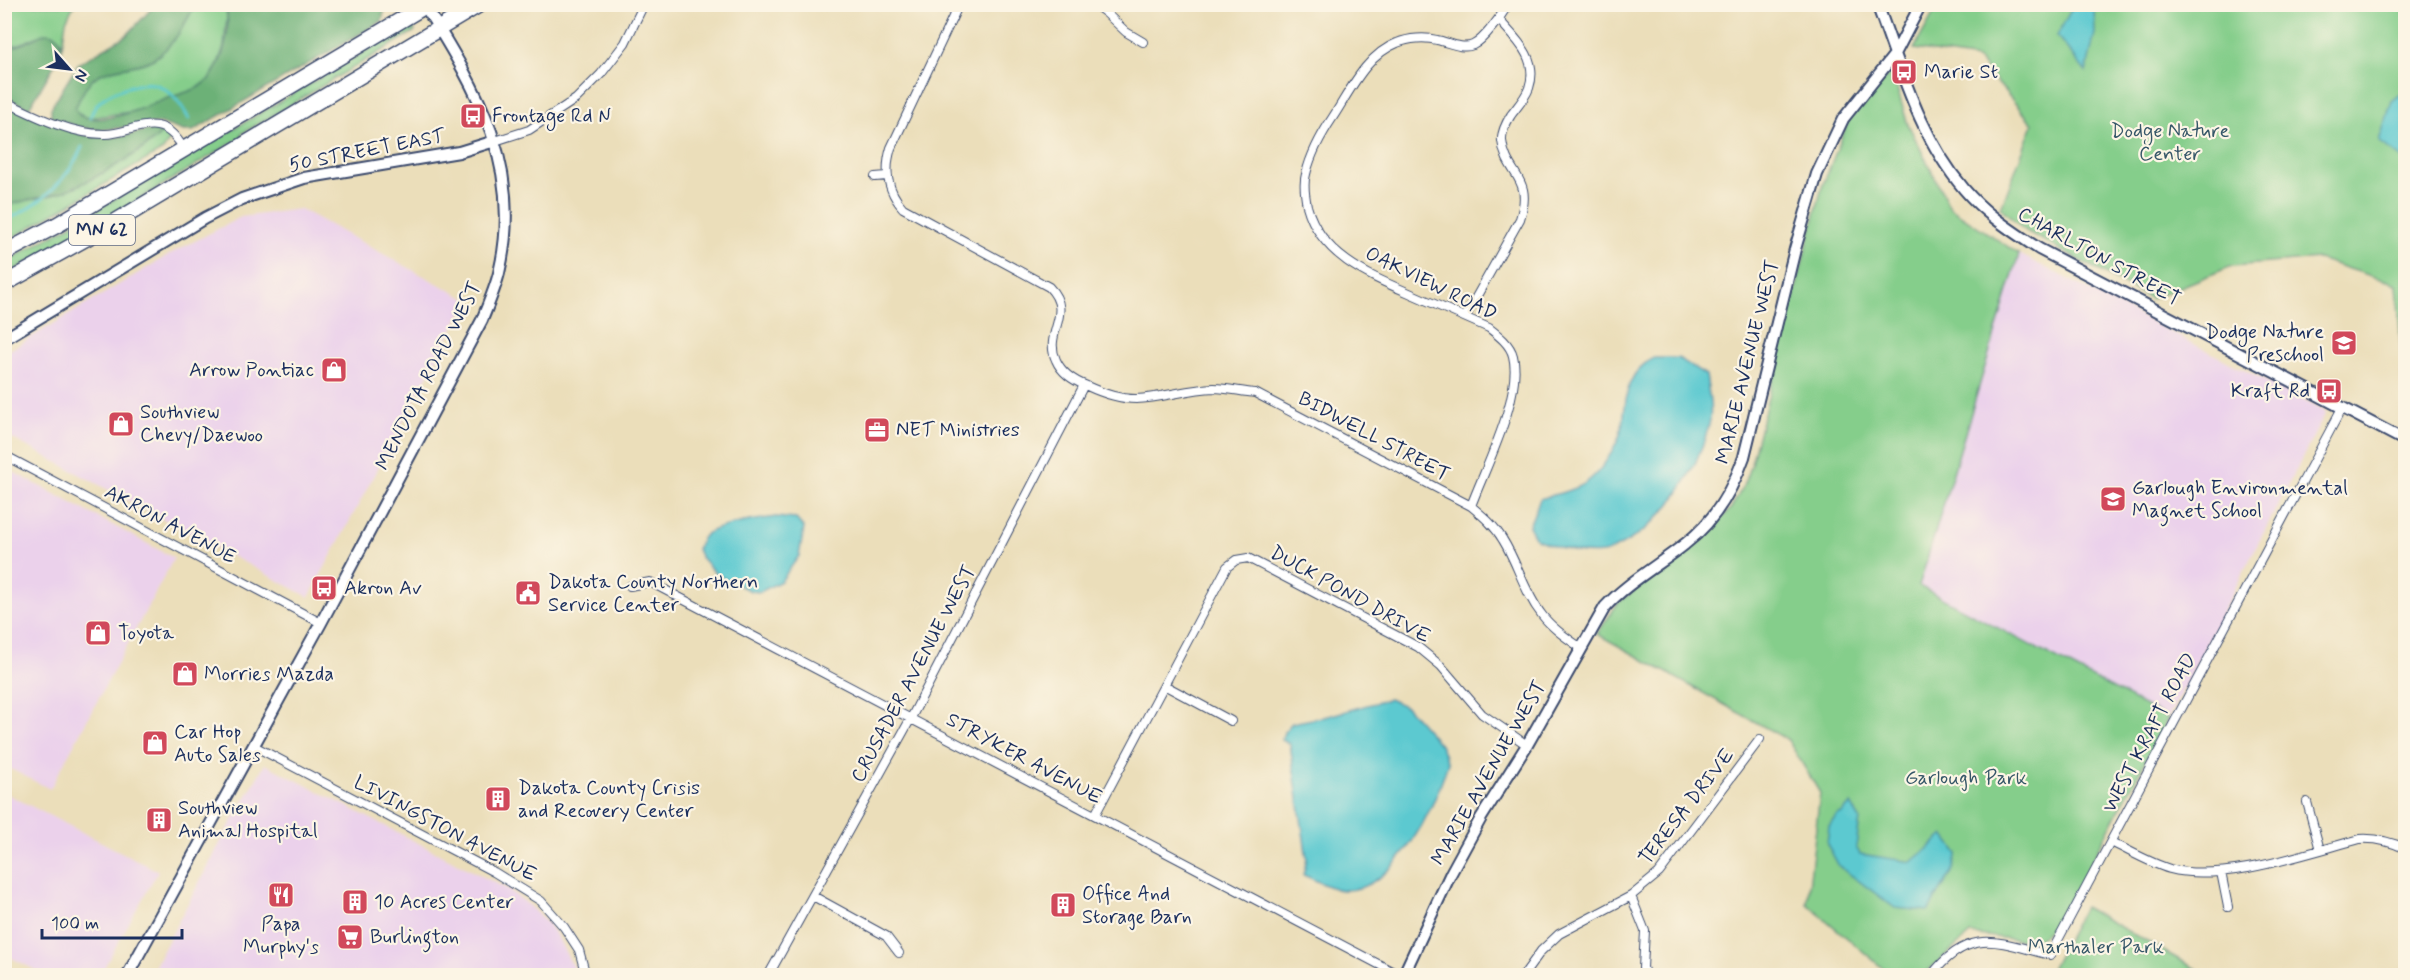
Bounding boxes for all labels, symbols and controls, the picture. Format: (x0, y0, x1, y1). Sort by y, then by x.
north arrow (39, 39, 99, 99)
bus stop icon: Marie St (1889, 57, 1919, 87)
place label: Marie St (1924, 59, 1998, 86)
text: N (69, 66, 93, 85)
bus stop icon: Frontage Rd N (458, 101, 488, 131)
place label: Frontage Rd N (492, 103, 611, 131)
park label: Dodge Nature Center (2111, 118, 2229, 168)
street label: 50 STREET EAST (287, 122, 449, 179)
street label: CHARLTON STREET (2013, 201, 2185, 313)
road number: MN 62 (69, 215, 135, 245)
street label: OAKVIEW ROAD (1361, 240, 1501, 328)
street label: MARIE AVENUE WEST (1710, 257, 1786, 467)
street label: MENDOTA ROAD WEST (370, 277, 488, 475)
place label: Dodge Nature Preschool (2205, 319, 2324, 369)
school or university icon: Dodge Nature Preschool (2329, 328, 2359, 358)
shop icon: Arrow Pontiac (319, 355, 349, 385)
place label: Arrow Pontiac (189, 357, 314, 384)
bus stop icon: Kraft Rd (2314, 376, 2344, 406)
place label: Kraft Rd (2231, 378, 2310, 405)
street label: BIDWELL STREET (1293, 386, 1455, 488)
place label: Southview Chevy/Daewoo (140, 399, 263, 449)
shop icon: Southview Chevy/Daewoo (106, 409, 136, 439)
office icon: NET Ministries (862, 415, 892, 445)
place label: NET Ministries (896, 417, 1020, 444)
place label: Garlough Environmental Magnet School (2132, 475, 2348, 527)
street label: AKRON AVENUE (99, 479, 241, 571)
school or university icon: Garlough Environmental Magnet School (2098, 484, 2128, 514)
street label: DUCK POND DRIVE (1265, 540, 1435, 650)
street label: CRUSADER AVENUE WEST (845, 560, 983, 788)
place label: Dakota County Northern Service Center (548, 569, 758, 619)
bus stop icon: Akron Av (309, 573, 339, 603)
place label: Akron Av (344, 575, 422, 602)
public building icon: Dakota County Northern Service Center (513, 578, 543, 608)
shop icon: Toyota (83, 618, 113, 648)
place label: Toyota (118, 620, 175, 647)
street label: WEST KRAFT ROAD (2096, 648, 2204, 818)
shop icon: Morries Mazda (170, 659, 200, 689)
place label: Morries Mazda (204, 661, 334, 688)
street label: MARIE AVENUE WEST (1425, 676, 1553, 870)
street label: STRYKER AVENUE (941, 706, 1107, 812)
place label: Car Hop Auto Sales (174, 719, 261, 769)
shop icon: Car Hop Auto Sales (140, 728, 170, 758)
street label: TERESA DRIVE (1633, 743, 1741, 871)
park label: Garlough Park (1905, 765, 2027, 792)
street label: LIVINGSTON AVENUE (349, 769, 541, 889)
place label: Dakota County Crisis and Recovery Center (518, 775, 700, 825)
building icon: Dakota County Crisis and Recovery Center (483, 784, 513, 814)
place label: Southview Animal Hospital (178, 795, 318, 845)
building icon: Southview Animal Hospital (144, 805, 174, 835)
restaurant icon: Papa Murphy's (266, 880, 296, 910)
place label: Office And Storage Barn (1082, 881, 1192, 931)
building icon: 10 Acres Center (340, 887, 370, 917)
place label: 10 Acres Center (374, 889, 514, 916)
building icon: Office And Storage Barn (1048, 890, 1078, 920)
scale bar (42, 902, 182, 940)
place label: Papa Murphy's (243, 911, 319, 961)
text: 100 m (51, 912, 99, 936)
supermarket icon: Burlington (335, 922, 365, 952)
place label: Burlington (370, 924, 459, 953)
park label: Marthaler Park (2028, 934, 2164, 961)

